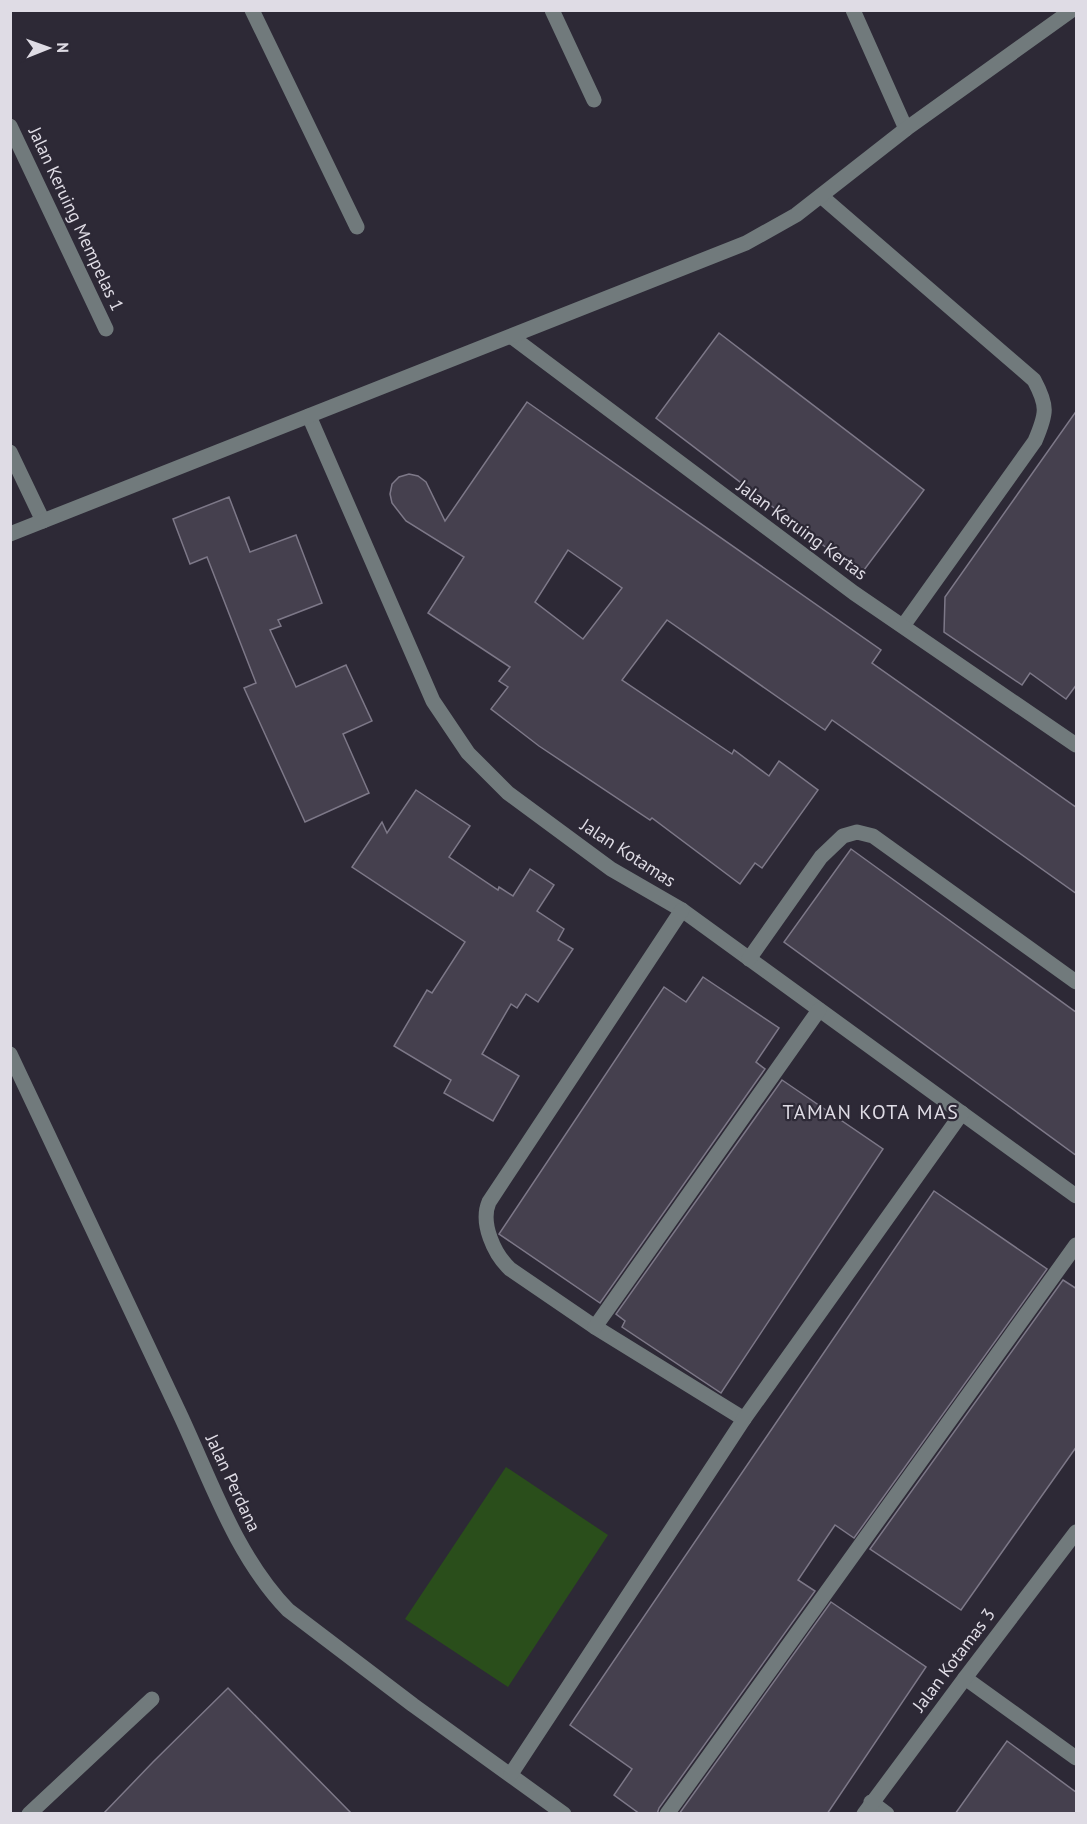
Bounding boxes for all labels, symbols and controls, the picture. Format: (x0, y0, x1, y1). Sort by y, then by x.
north arrow (18, 18, 78, 78)
text: N (53, 42, 73, 53)
street label: Jalan Keruing Mempelas 1 (23, 122, 129, 314)
street label: Jalan Keruing Kertas (732, 474, 872, 585)
street label: Jalan Kotamas (575, 813, 680, 892)
district label: TAMAN KOTA MAS (783, 1099, 959, 1125)
street label: Jalan Perdana (200, 1429, 266, 1535)
street label: Jalan Kotamas 3 (907, 1603, 1000, 1717)

